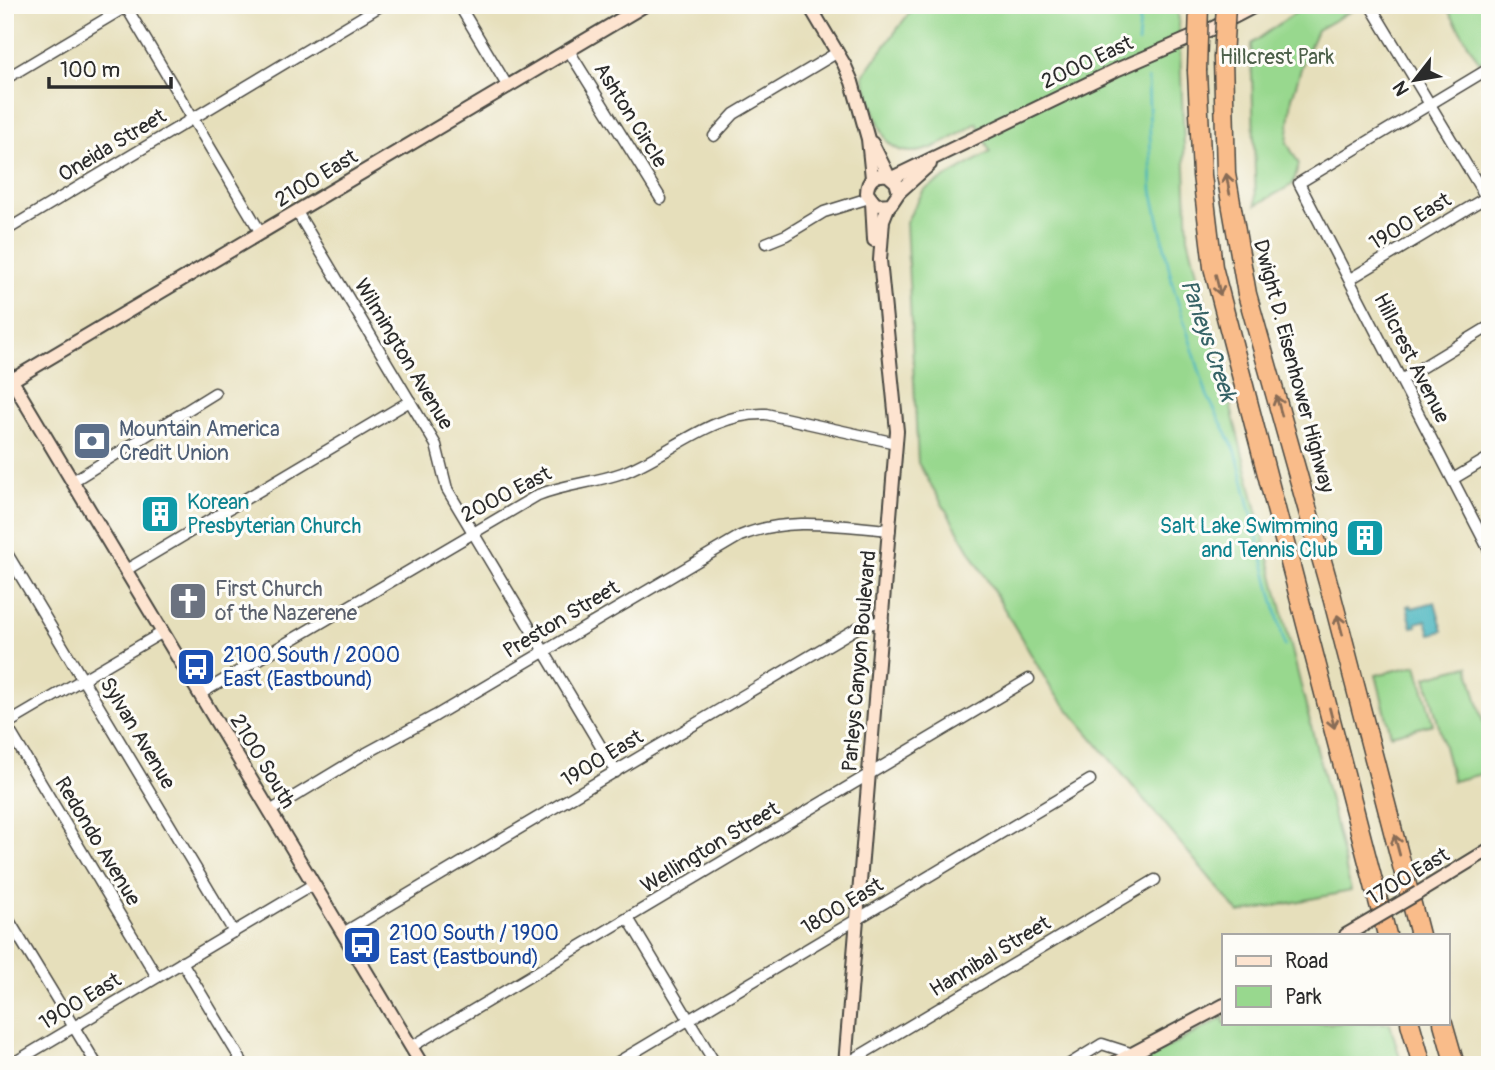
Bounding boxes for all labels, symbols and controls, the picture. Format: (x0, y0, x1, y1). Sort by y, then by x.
street label: 2000 East (1037, 29, 1138, 95)
park label: Hillcrest Park (1220, 44, 1334, 71)
scale bar (49, 46, 172, 90)
north arrow (1380, 46, 1450, 116)
text: 100 m (60, 57, 120, 84)
street label: Ashton Circle (588, 58, 674, 173)
text: N (1388, 76, 1415, 100)
street label: Oneida Street (53, 102, 171, 188)
street label: 2100 East (270, 143, 363, 214)
one-way arrow (1221, 174, 1234, 196)
street label: 1900 East (1364, 186, 1457, 256)
street label: Dwight D. Eisenhower Highway (1247, 237, 1340, 496)
one-way arrow (1211, 273, 1225, 296)
street label: Wilmington Avenue (348, 274, 460, 435)
water label: Parleys Creek (1174, 275, 1244, 407)
street label: Hillcrest Avenue (1367, 289, 1456, 428)
one-way arrow (1272, 395, 1285, 417)
place label: Mountain America Credit Union (119, 416, 280, 467)
bank icon: Mountain America Credit Union (71, 420, 113, 462)
street label: 2000 East (456, 460, 556, 529)
place label: Korean Presbyterian Church (187, 489, 361, 540)
building icon: Korean Presbyterian Church (139, 493, 181, 535)
place label: Salt Lake Swimming and Tennis Club (1160, 513, 1338, 564)
building icon: Salt Lake Swimming and Tennis Club (1344, 517, 1386, 559)
street label: Parleys Canyon Boulevard (836, 549, 883, 773)
street label: Preston Street (498, 574, 625, 665)
place label: First Church of the Nazerene (215, 576, 358, 627)
church icon: First Church of the Nazerene (167, 580, 209, 622)
one-way arrow (1332, 614, 1345, 636)
place label: 2100 South / 2000 East (Eastbound) (223, 642, 400, 693)
bus stop icon: 2100 South / 2000 East (Eastbound) (175, 646, 217, 688)
street label: Sylvan Avenue (94, 672, 182, 795)
one-way arrow (1326, 706, 1339, 729)
street label: 2100 South (224, 709, 301, 813)
street label: 1900 East (556, 723, 649, 793)
street label: Redondo Avenue (49, 772, 147, 911)
street label: Wellington Street (636, 795, 785, 899)
one-way arrow (1390, 834, 1403, 857)
street label: 1700 East (1362, 841, 1455, 911)
street label: 1800 East (796, 871, 888, 941)
street label: Hannibal Street (925, 909, 1056, 1003)
place label: 2100 South / 1900 East (Eastbound) (389, 920, 559, 971)
bus stop icon: 2100 South / 1900 East (Eastbound) (341, 924, 383, 966)
legend (1222, 934, 1450, 1024)
text: Road (1285, 948, 1329, 975)
street label: 1900 East (34, 966, 127, 1036)
text: Park (1285, 984, 1322, 1011)

